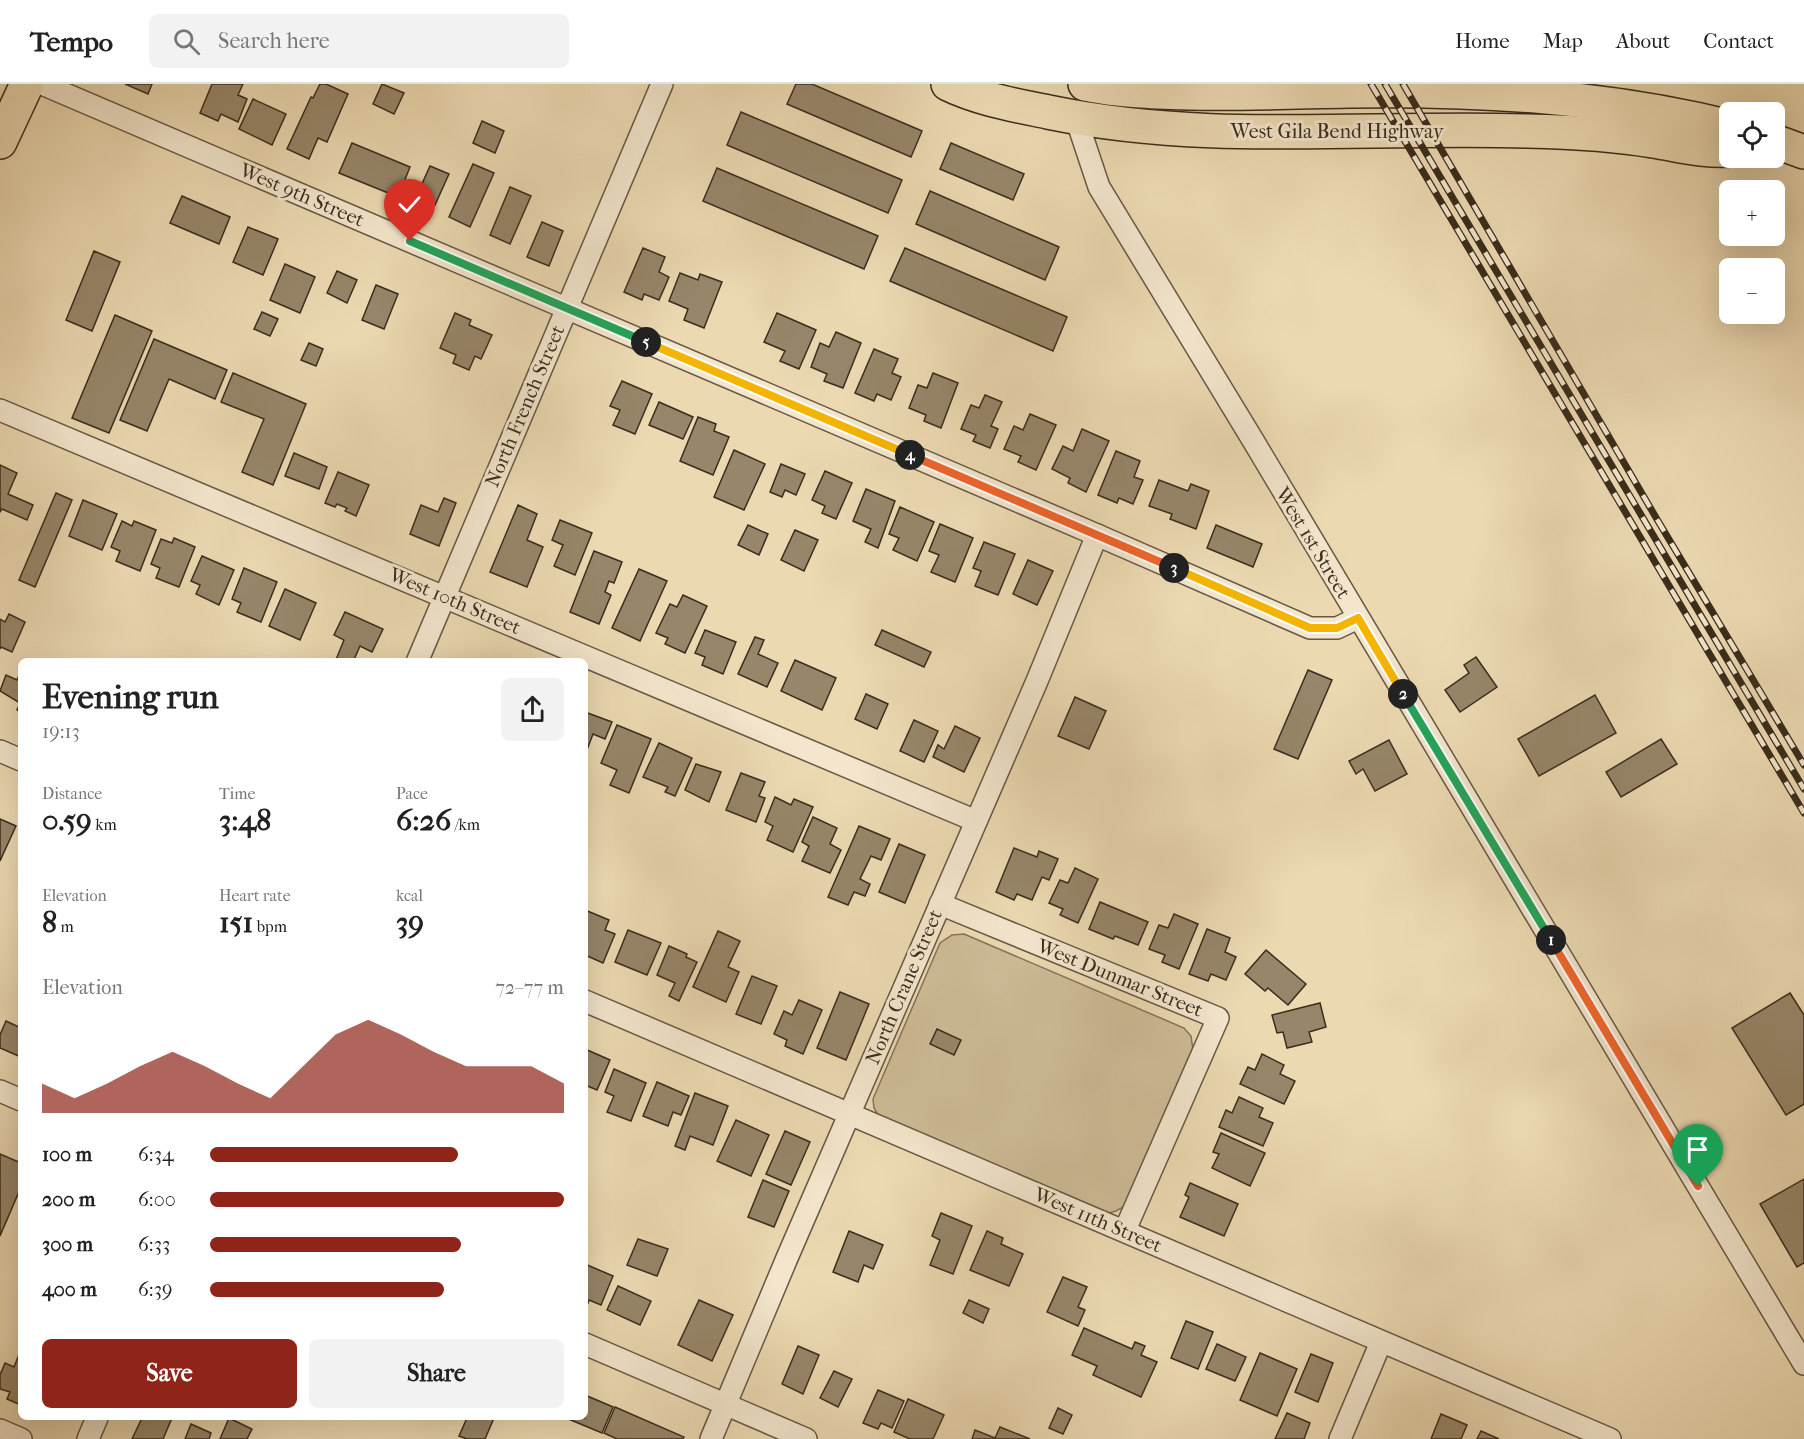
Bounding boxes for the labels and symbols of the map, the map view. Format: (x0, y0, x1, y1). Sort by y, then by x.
street label: West Gila Bend Highway (1229, 120, 1445, 143)
street label: West 9th Street (235, 158, 368, 232)
pin (384, 179, 435, 241)
street label: North French Street (480, 322, 570, 490)
pin: 5 (631, 327, 661, 357)
pin: 4 (895, 440, 925, 470)
street label: West 1st Street (1270, 482, 1355, 603)
pin: 3 (1159, 553, 1189, 583)
street label: West 10th Street (385, 563, 524, 639)
pin: 2 (1388, 679, 1418, 709)
street label: North Crane Street (861, 906, 947, 1068)
pin: 1 (1536, 925, 1566, 955)
street label: West Dunmar Street (1033, 934, 1206, 1022)
pin (1672, 1124, 1723, 1186)
street label: West 11th Street (1030, 1182, 1165, 1257)

